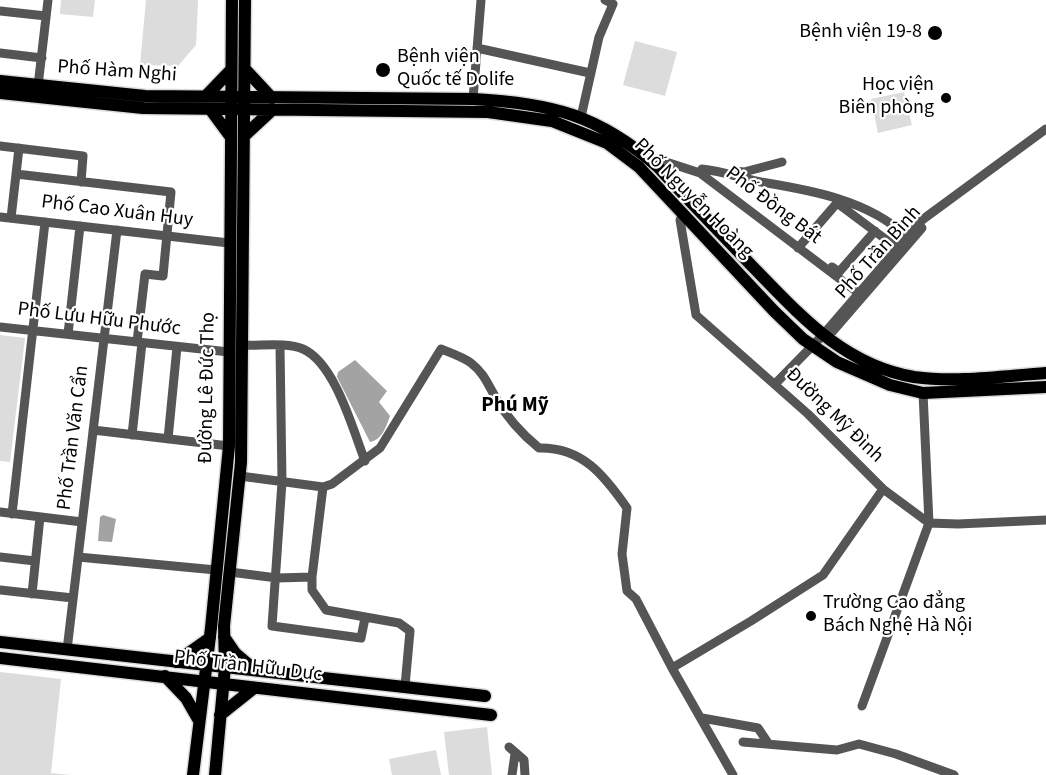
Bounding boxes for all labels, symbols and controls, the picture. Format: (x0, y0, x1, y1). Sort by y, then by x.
place label: Bệnh viện 19-8 (799, 21, 922, 45)
marker: Bệnh viện 19-8 (926, 24, 944, 42)
place label: Bệnh viện Quốc tế Dolife (397, 46, 514, 93)
street label: Phố Hàm Nghi (57, 56, 177, 88)
marker: Bệnh viện Quốc tế Dolife (374, 61, 392, 79)
place label: Học viện Biên phòng (839, 74, 934, 121)
marker: Học viện Biên phòng (939, 91, 953, 105)
street label: Phố Nguyễn Hoàng (628, 134, 758, 264)
street label: Phố Đồng Bát (720, 162, 826, 250)
street label: Phố Cao Xuân Huy (40, 191, 194, 233)
street label: Phố Trần Bình (831, 202, 927, 304)
street label: Phố Lưu Hữu Phước (16, 298, 182, 342)
street label: Đường Lê Đức Thọ (195, 312, 221, 464)
street label: Đường Mỹ Đình (780, 363, 888, 469)
street label: Phố Trần Văn Cẩn (53, 364, 95, 512)
district label: Phú Mỹ (481, 393, 549, 419)
place label: Trường Cao đẳng Bách Nghệ Hà Nội (823, 592, 972, 639)
marker: Trường Cao đẳng Bách Nghệ Hà Nội (804, 609, 818, 623)
street label: Phố Trần Hữu Dực (172, 646, 324, 688)

